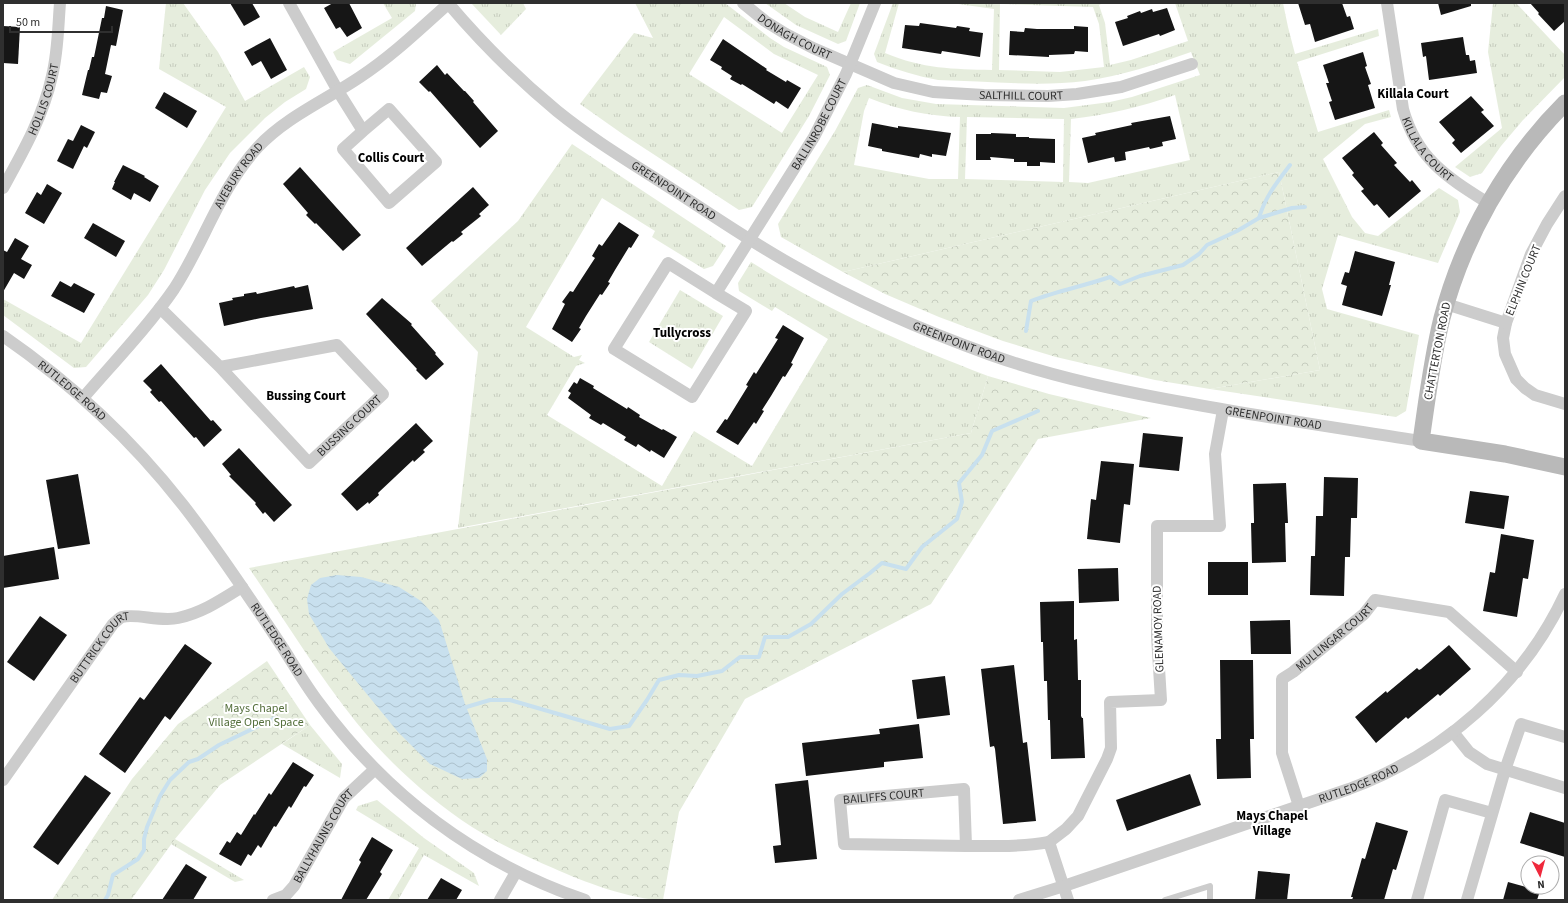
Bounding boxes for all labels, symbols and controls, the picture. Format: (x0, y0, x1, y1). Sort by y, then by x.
scale bar (10, 8, 112, 34)
street label: DONAGH COURT (753, 10, 835, 64)
text: 50 m (16, 14, 40, 31)
street label: HOLLIS COURT (24, 61, 64, 138)
street label: BALLINROBE COURT (787, 75, 852, 174)
district label: Killala Court (1377, 85, 1449, 103)
street label: SALTHILL COURT (978, 87, 1064, 105)
street label: KILLALA COURT (1397, 115, 1457, 186)
street label: AVEBURY ROAD (210, 139, 267, 212)
district label: Collis Court (358, 149, 424, 167)
street label: GREENPOINT ROAD (628, 157, 719, 225)
street label: ELPHIN COURT (1501, 242, 1546, 318)
street label: CHATTERTON ROAD (1420, 301, 1455, 401)
street label: GREENPOINT ROAD (910, 317, 1007, 368)
district label: Tullycross (653, 324, 711, 342)
street label: RUTLEDGE ROAD (34, 356, 110, 425)
district label: Bussing Court (266, 387, 346, 405)
street label: BUSSING COURT (313, 391, 386, 461)
street label: GREENPOINT ROAD (1224, 402, 1323, 434)
street label: GLENAMOY ROAD (1148, 585, 1169, 673)
street label: RUTLEDGE ROAD (246, 600, 307, 680)
street label: MULLINGAR COURT (1292, 600, 1378, 675)
street label: BUTTRICK COURT (66, 608, 131, 687)
park label: Mays Chapel Village Open Space (208, 700, 304, 731)
street label: RUTLEDGE ROAD (1316, 760, 1402, 808)
street label: BALLYHAUNIS COURT (289, 785, 358, 887)
street label: BAILIFFS COURT (842, 785, 926, 809)
district label: Mays Chapel Village (1236, 807, 1308, 840)
north arrow (1520, 855, 1560, 895)
text: N (1537, 877, 1545, 892)

